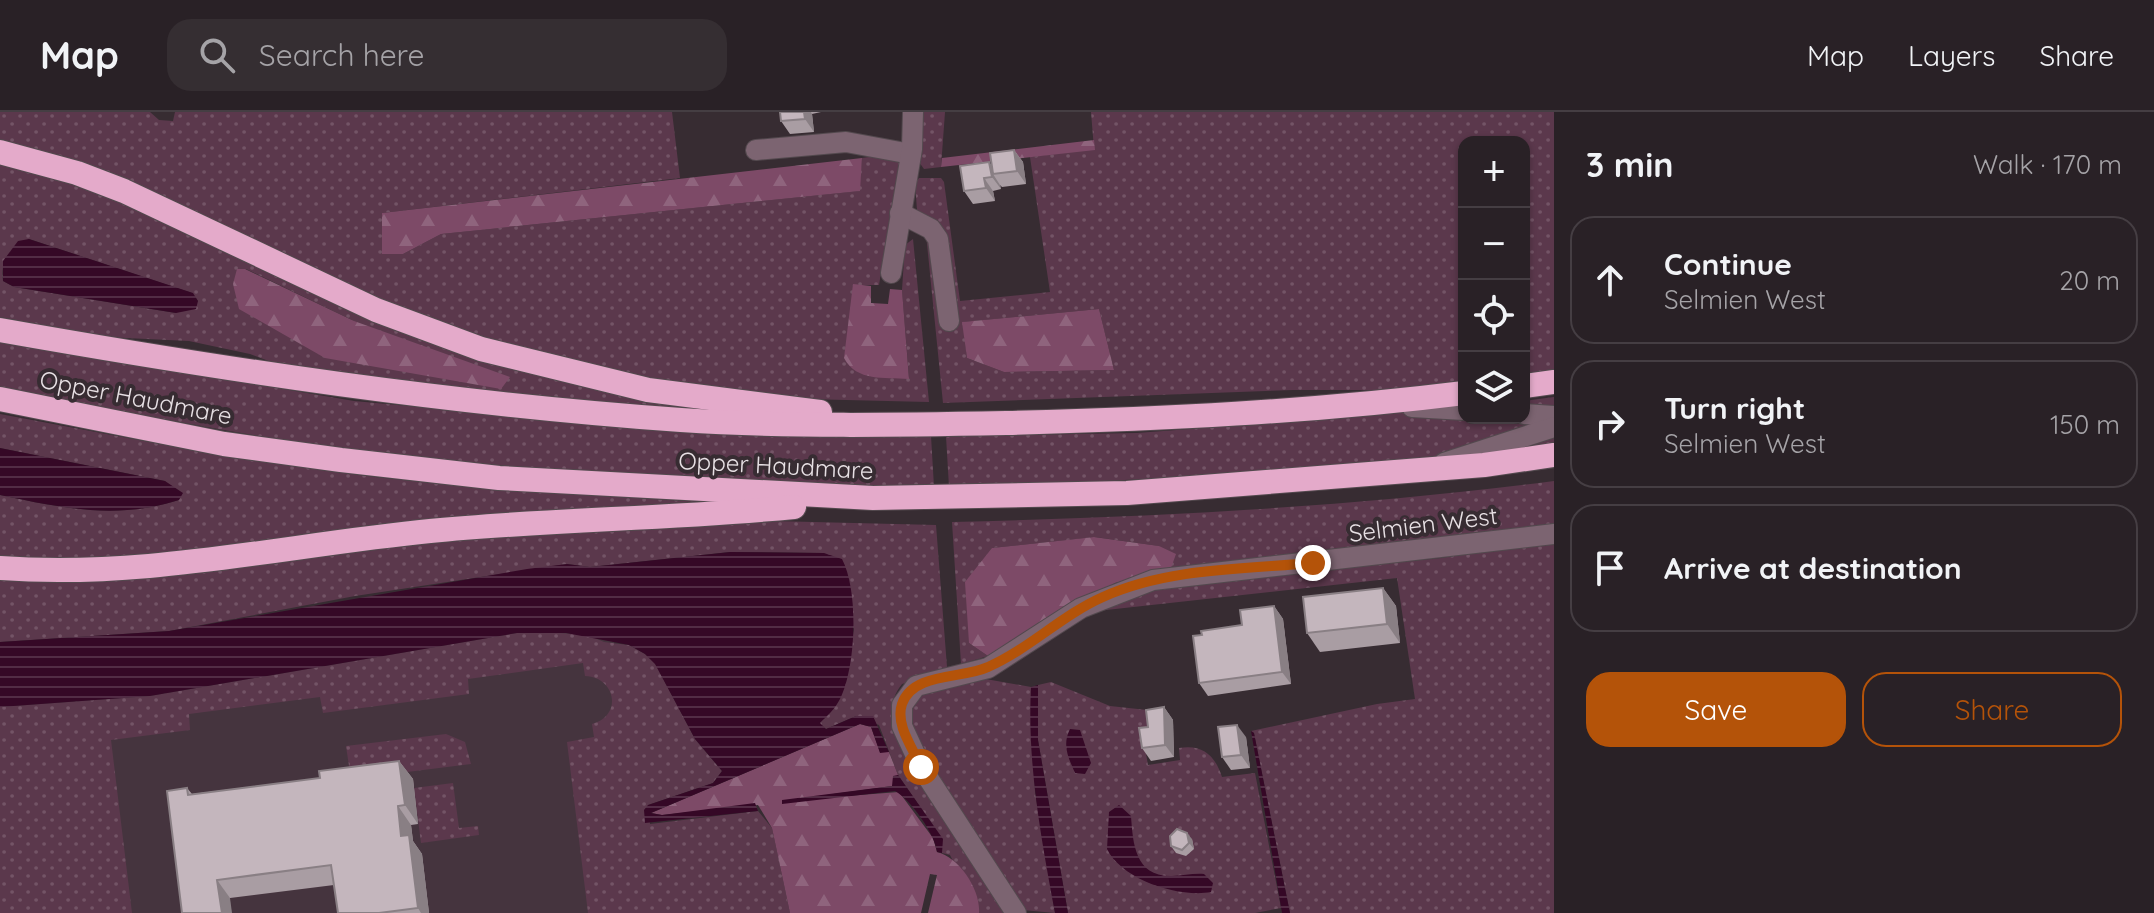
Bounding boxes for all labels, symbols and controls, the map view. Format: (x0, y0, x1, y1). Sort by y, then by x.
search box (167, 19, 727, 91)
text: Map (40, 31, 119, 79)
icon: search (195, 33, 239, 77)
text: Search here (259, 36, 424, 74)
text: Map (1807, 38, 1864, 73)
text: Layers (1908, 38, 1995, 73)
text: Share (2039, 38, 2114, 73)
map controls (1458, 136, 1530, 424)
button: + (1458, 136, 1530, 208)
text: 3 min (1586, 143, 1673, 186)
text: Walk · 170 m (1973, 148, 2122, 181)
button: − (1458, 208, 1530, 280)
text: Continue (1664, 245, 1792, 283)
icon: ahead (1588, 258, 1632, 302)
text: 20 m (2059, 264, 2120, 297)
button: locate (1458, 280, 1530, 352)
text: Selmien West (1664, 283, 1826, 316)
button: layers (1458, 352, 1530, 424)
street label: Opper Haudmare (37, 364, 235, 430)
text: Turn right (1664, 389, 1805, 427)
icon: right (1588, 402, 1632, 446)
text: 150 m (2050, 408, 2120, 441)
text: Selmien West (1664, 427, 1826, 460)
street label: Opper Haudmare (678, 445, 874, 485)
street label: Selmien West (1347, 500, 1499, 548)
route end (1295, 545, 1331, 581)
icon: arrive (1588, 546, 1632, 590)
text: Arrive at destination (1664, 549, 1962, 587)
button: Save (1586, 672, 1846, 747)
button: Share (1862, 672, 2122, 747)
route start (903, 749, 939, 785)

